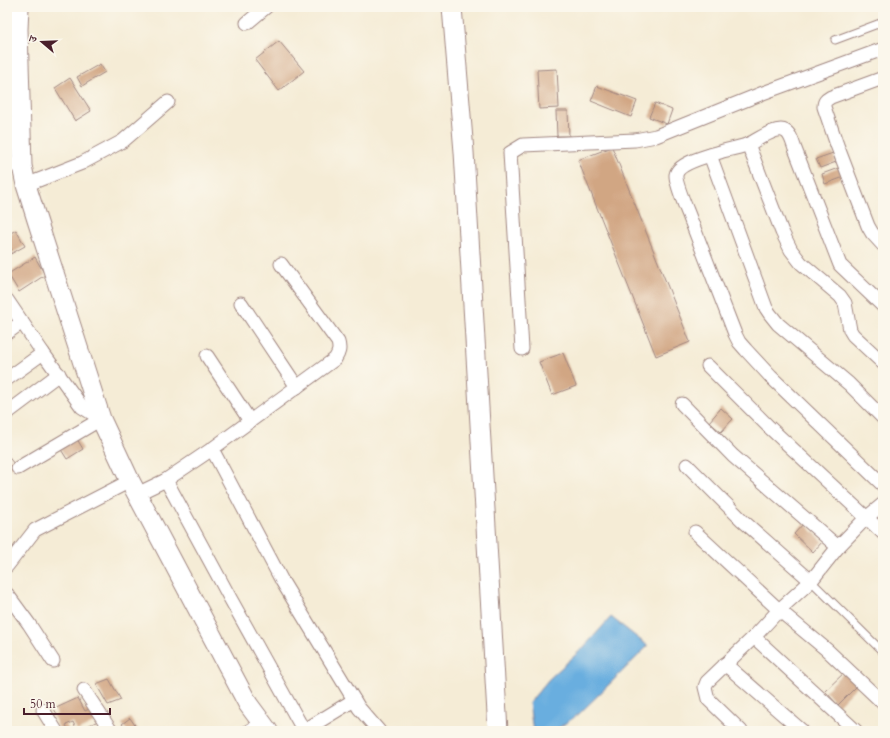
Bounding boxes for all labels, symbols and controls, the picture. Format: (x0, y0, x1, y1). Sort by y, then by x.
north arrow (22, 22, 62, 62)
text: उ (25, 32, 41, 45)
scale bar (24, 690, 110, 716)
text: 50 m (30, 696, 57, 712)

